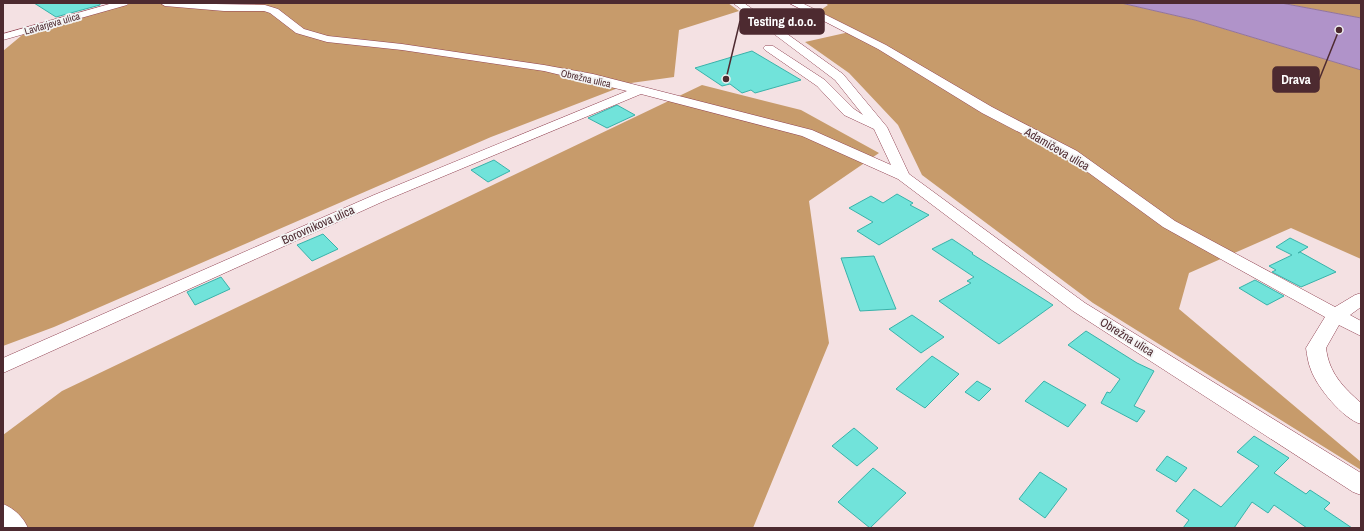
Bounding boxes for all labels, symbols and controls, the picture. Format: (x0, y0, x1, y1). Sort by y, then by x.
street label: Lavtarjeva ulica (23, 9, 82, 38)
callout: Testing d.o.o. (740, 9, 824, 34)
text: Testing d.o.o. (748, 13, 816, 30)
street label: Obrežna ulica (560, 66, 613, 91)
callout: Drava (1273, 67, 1319, 92)
text: Drava (1281, 71, 1311, 88)
street label: Adamičeva ulica (1021, 123, 1093, 174)
street label: Borovnikova ulica (279, 202, 357, 248)
street label: Obrežna ulica (1097, 314, 1158, 360)

